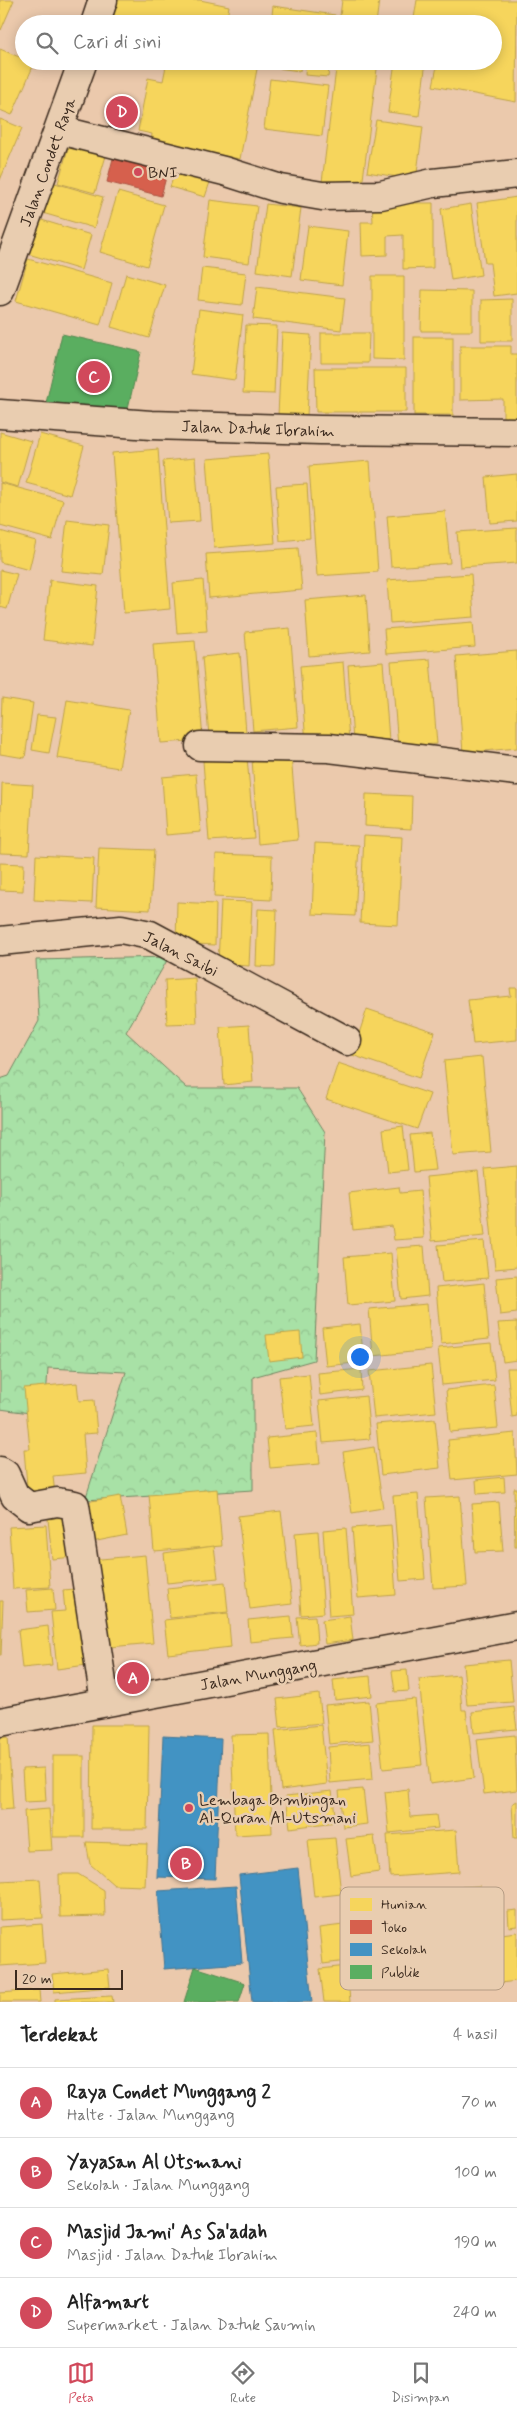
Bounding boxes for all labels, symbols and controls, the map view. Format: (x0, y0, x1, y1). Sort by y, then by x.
search box (15, 15, 502, 70)
icon: search (33, 29, 61, 57)
text: Cari di sini (73, 30, 161, 55)
pin: D (106, 93, 138, 131)
street label: Jalan Condet Raya (15, 95, 82, 230)
place label: BNI (148, 163, 178, 184)
marker: BNI (132, 166, 144, 178)
pin: C (78, 358, 110, 396)
street label: Jalan Datuk Ibrahim (181, 416, 335, 443)
street label: Jalan Saibi (139, 927, 221, 982)
your location (347, 1344, 373, 1370)
street label: Jalan Munggang (198, 1655, 318, 1697)
pin: A (117, 1659, 149, 1697)
place label: Lembaga Bimbingan Al-Quran Al-Utsmani (199, 1790, 356, 1829)
marker: Lembaga Bimbingan Al-Quran Al-Utsmani (183, 1802, 195, 1814)
pin: B (170, 1845, 202, 1883)
legend (340, 1887, 504, 1990)
text: Hunian (381, 1896, 427, 1914)
text: Toko (381, 1919, 407, 1937)
text: Sekolah (381, 1941, 427, 1959)
text: Publik (381, 1964, 419, 1982)
scale bar (15, 1967, 122, 1990)
text: 20 m (22, 1970, 52, 1988)
text: Terdekat (20, 2021, 98, 2049)
text: 4 hasil (453, 2024, 497, 2045)
text: Raya Condet Munggang 2 (67, 2080, 271, 2105)
text: A (31, 2092, 41, 2113)
text: 70 m (461, 2092, 497, 2113)
text: Halte · Jalan Munggang (67, 2105, 235, 2126)
text: Yayasan Al Utsmani (67, 2150, 242, 2175)
text: B (31, 2162, 41, 2183)
text: 100 m (454, 2162, 497, 2183)
text: Sekolah · Jalan Munggang (67, 2175, 250, 2196)
text: Masjid Jami' As Sa'adah (67, 2220, 267, 2245)
text: C (30, 2232, 42, 2253)
text: 190 m (454, 2232, 497, 2253)
text: Masjid · Jalan Datuk Ibrahim (67, 2245, 278, 2266)
text: Alfamart (67, 2290, 149, 2315)
text: D (30, 2302, 42, 2323)
text: 240 m (453, 2302, 497, 2323)
text: Supermarket · Jalan Datuk Saumin (67, 2315, 316, 2336)
tab: Peta (67, 2359, 95, 2407)
tab: Rute (229, 2359, 257, 2407)
tab: Disimpan (391, 2359, 450, 2407)

